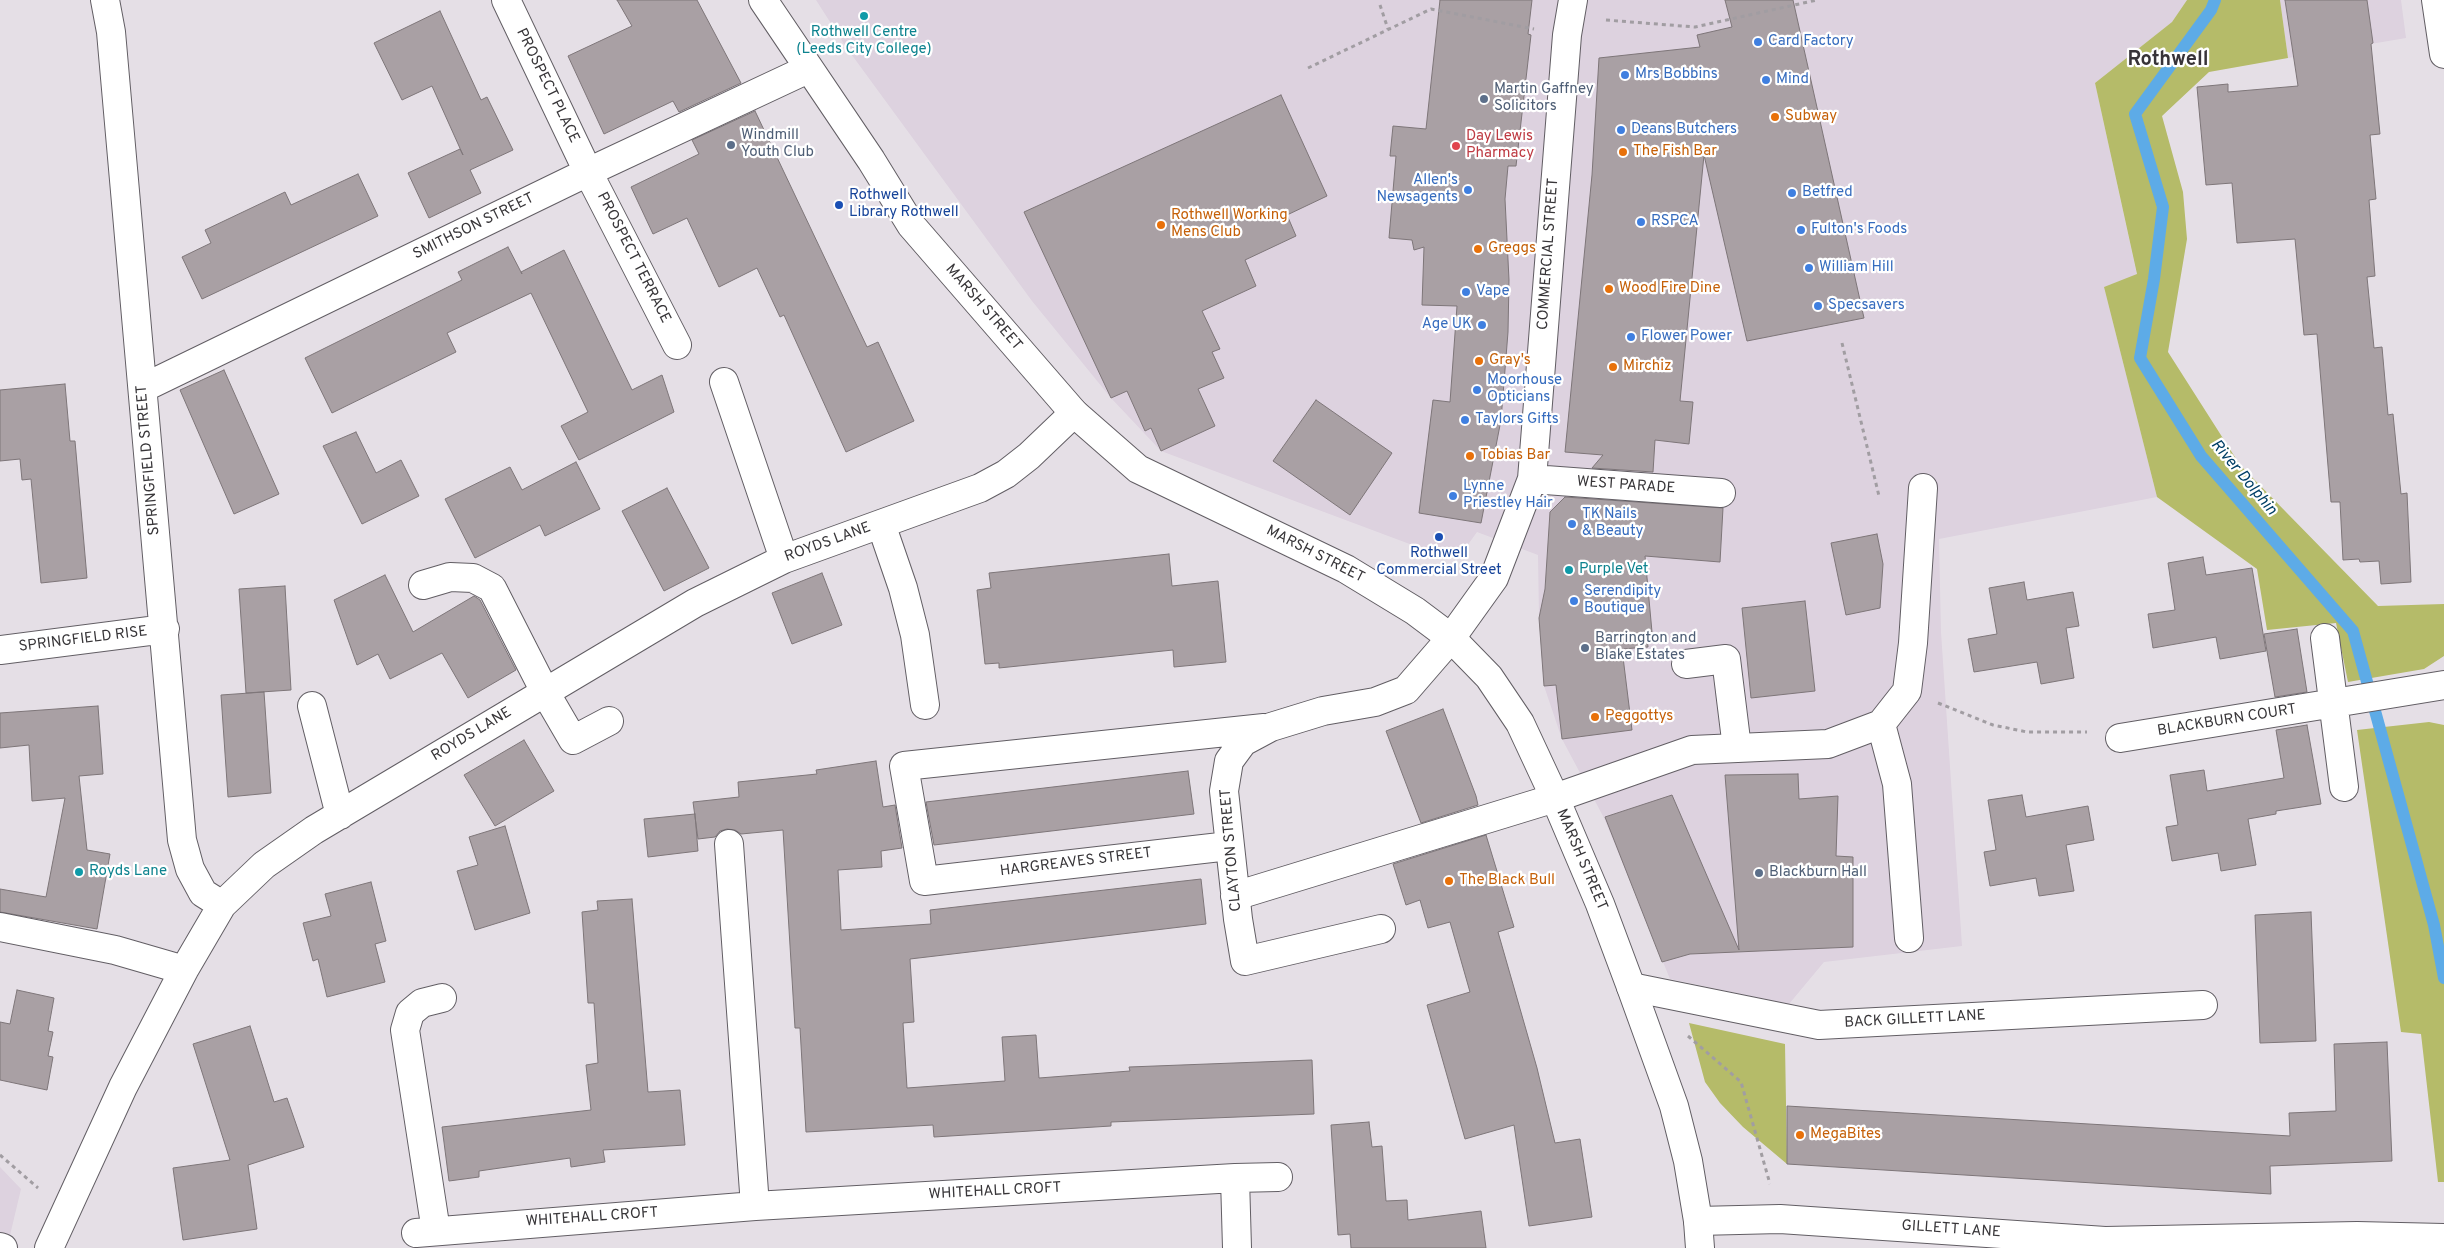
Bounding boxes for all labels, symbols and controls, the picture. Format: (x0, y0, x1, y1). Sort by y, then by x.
marker: Rothwell Centre (Leeds City College) (858, 10, 870, 22)
place label: Rothwell Centre (Leeds City College) (796, 24, 932, 59)
street label: PROSPECT PLACE (511, 26, 583, 146)
place label: Card Factory (1768, 33, 1854, 51)
marker: Card Factory (1752, 36, 1764, 48)
district label: Rothwell (2127, 49, 2209, 73)
place label: Mrs Bobbins (1635, 66, 1718, 84)
marker: Mrs Bobbins (1619, 69, 1631, 81)
place label: Mind (1776, 71, 1809, 89)
marker: Mind (1760, 74, 1772, 86)
place label: Martin Gaffney Solicitors (1494, 81, 1594, 116)
marker: Martin Gaffney Solicitors (1478, 93, 1490, 105)
place label: Subway (1785, 108, 1837, 126)
marker: Subway (1769, 111, 1781, 123)
place label: Deans Butchers (1631, 121, 1737, 139)
marker: Deans Butchers (1615, 124, 1627, 136)
place label: Windmill Youth Club (741, 127, 814, 162)
place label: Day Lewis Pharmacy (1466, 128, 1534, 163)
marker: Windmill Youth Club (725, 139, 737, 151)
marker: Day Lewis Pharmacy (1450, 140, 1462, 152)
place label: The Fish Bar (1633, 143, 1717, 161)
marker: The Fish Bar (1617, 146, 1629, 158)
place label: Allen's Newsagents (1376, 172, 1458, 207)
street label: COMMERCIAL STREET (1535, 177, 1563, 331)
marker: Allen's Newsagents (1462, 184, 1474, 196)
place label: Betfred (1802, 184, 1853, 202)
place label: Rothwell Library Rothwell (849, 187, 959, 222)
marker: Betfred (1786, 187, 1798, 199)
street label: SMITHSON STREET (411, 190, 537, 264)
street label: PROSPECT TERRACE (592, 190, 674, 326)
marker: Rothwell Library Rothwell (833, 199, 845, 211)
place label: Rothwell Working Mens Club (1171, 207, 1288, 242)
place label: RSPCA (1651, 213, 1699, 231)
marker: RSPCA (1635, 216, 1647, 228)
marker: Rothwell Working Mens Club (1155, 219, 1167, 231)
place label: Fulton's Foods (1811, 221, 1907, 239)
marker: Fulton's Foods (1795, 224, 1807, 236)
place label: Greggs (1488, 240, 1536, 258)
marker: Greggs (1472, 243, 1484, 255)
place label: William Hill (1819, 259, 1894, 277)
street label: MARSH STREET (941, 261, 1025, 355)
marker: William Hill (1803, 262, 1815, 274)
place label: Wood Fire Dine (1619, 280, 1721, 298)
place label: Vape (1476, 283, 1510, 301)
marker: Wood Fire Dine (1603, 283, 1615, 295)
marker: Vape (1460, 286, 1472, 298)
place label: Specsavers (1828, 297, 1905, 315)
marker: Specsavers (1812, 300, 1824, 312)
place label: Age UK (1422, 316, 1472, 334)
marker: Age UK (1476, 319, 1488, 331)
place label: Flower Power (1641, 328, 1732, 346)
marker: Flower Power (1625, 331, 1637, 343)
place label: Gray's (1489, 352, 1531, 370)
marker: Gray's (1473, 355, 1485, 367)
place label: Mirchiz (1623, 358, 1672, 376)
marker: Mirchiz (1607, 361, 1619, 373)
place label: Moorhouse Opticians (1487, 372, 1562, 407)
street label: SPRINGFIELD STREET (133, 384, 165, 536)
marker: Moorhouse Opticians (1471, 384, 1483, 396)
place label: Taylors Gifts (1475, 411, 1559, 429)
marker: Taylors Gifts (1459, 414, 1471, 426)
water label: River Dolphin (2206, 436, 2280, 520)
place label: Tobias Bar (1480, 447, 1550, 465)
marker: Tobias Bar (1464, 450, 1476, 462)
street label: WEST PARADE (1576, 474, 1676, 498)
place label: Lynne Priestley Hair (1463, 478, 1553, 513)
marker: Lynne Priestley Hair (1447, 490, 1459, 502)
place label: TK Nails & Beauty (1582, 506, 1643, 541)
marker: TK Nails & Beauty (1566, 518, 1578, 530)
street label: ROYDS LANE (782, 519, 874, 567)
street label: MARSH STREET (1263, 522, 1367, 588)
marker: Rothwell Commercial Street (1433, 531, 1445, 543)
place label: Rothwell Commercial Street (1376, 545, 1502, 580)
place label: Purple Vet (1579, 561, 1648, 579)
marker: Purple Vet (1563, 564, 1575, 576)
place label: Serendipity Boutique (1584, 583, 1661, 618)
marker: Serendipity Boutique (1568, 595, 1580, 607)
street label: SPRINGFIELD RISE (18, 623, 148, 657)
place label: Barrington and Blake Estates (1595, 630, 1696, 665)
marker: Barrington and Blake Estates (1579, 642, 1591, 654)
street label: BLACKBURN COURT (2156, 701, 2298, 741)
street label: ROYDS LANE (429, 704, 515, 766)
place label: Peggottys (1605, 708, 1673, 726)
marker: Peggottys (1589, 711, 1601, 723)
street label: CLAYTON STREET (1218, 788, 1246, 912)
street label: MARSH STREET (1552, 807, 1610, 913)
street label: HARGREAVES STREET (999, 845, 1153, 881)
place label: Royds Lane (89, 863, 167, 881)
place label: Blackburn Hall (1769, 864, 1867, 882)
marker: Royds Lane (73, 866, 85, 878)
marker: Blackburn Hall (1753, 867, 1765, 879)
place label: The Black Bull (1459, 872, 1555, 890)
marker: The Black Bull (1443, 875, 1455, 887)
street label: BACK GILLETT LANE (1844, 1007, 1986, 1033)
place label: MegaBites (1810, 1126, 1881, 1144)
marker: MegaBites (1794, 1129, 1806, 1141)
street label: WHITEHALL CROFT (928, 1180, 1062, 1204)
street label: WHITEHALL CROFT (525, 1204, 659, 1232)
street label: GILLETT LANE (1901, 1218, 2001, 1242)

